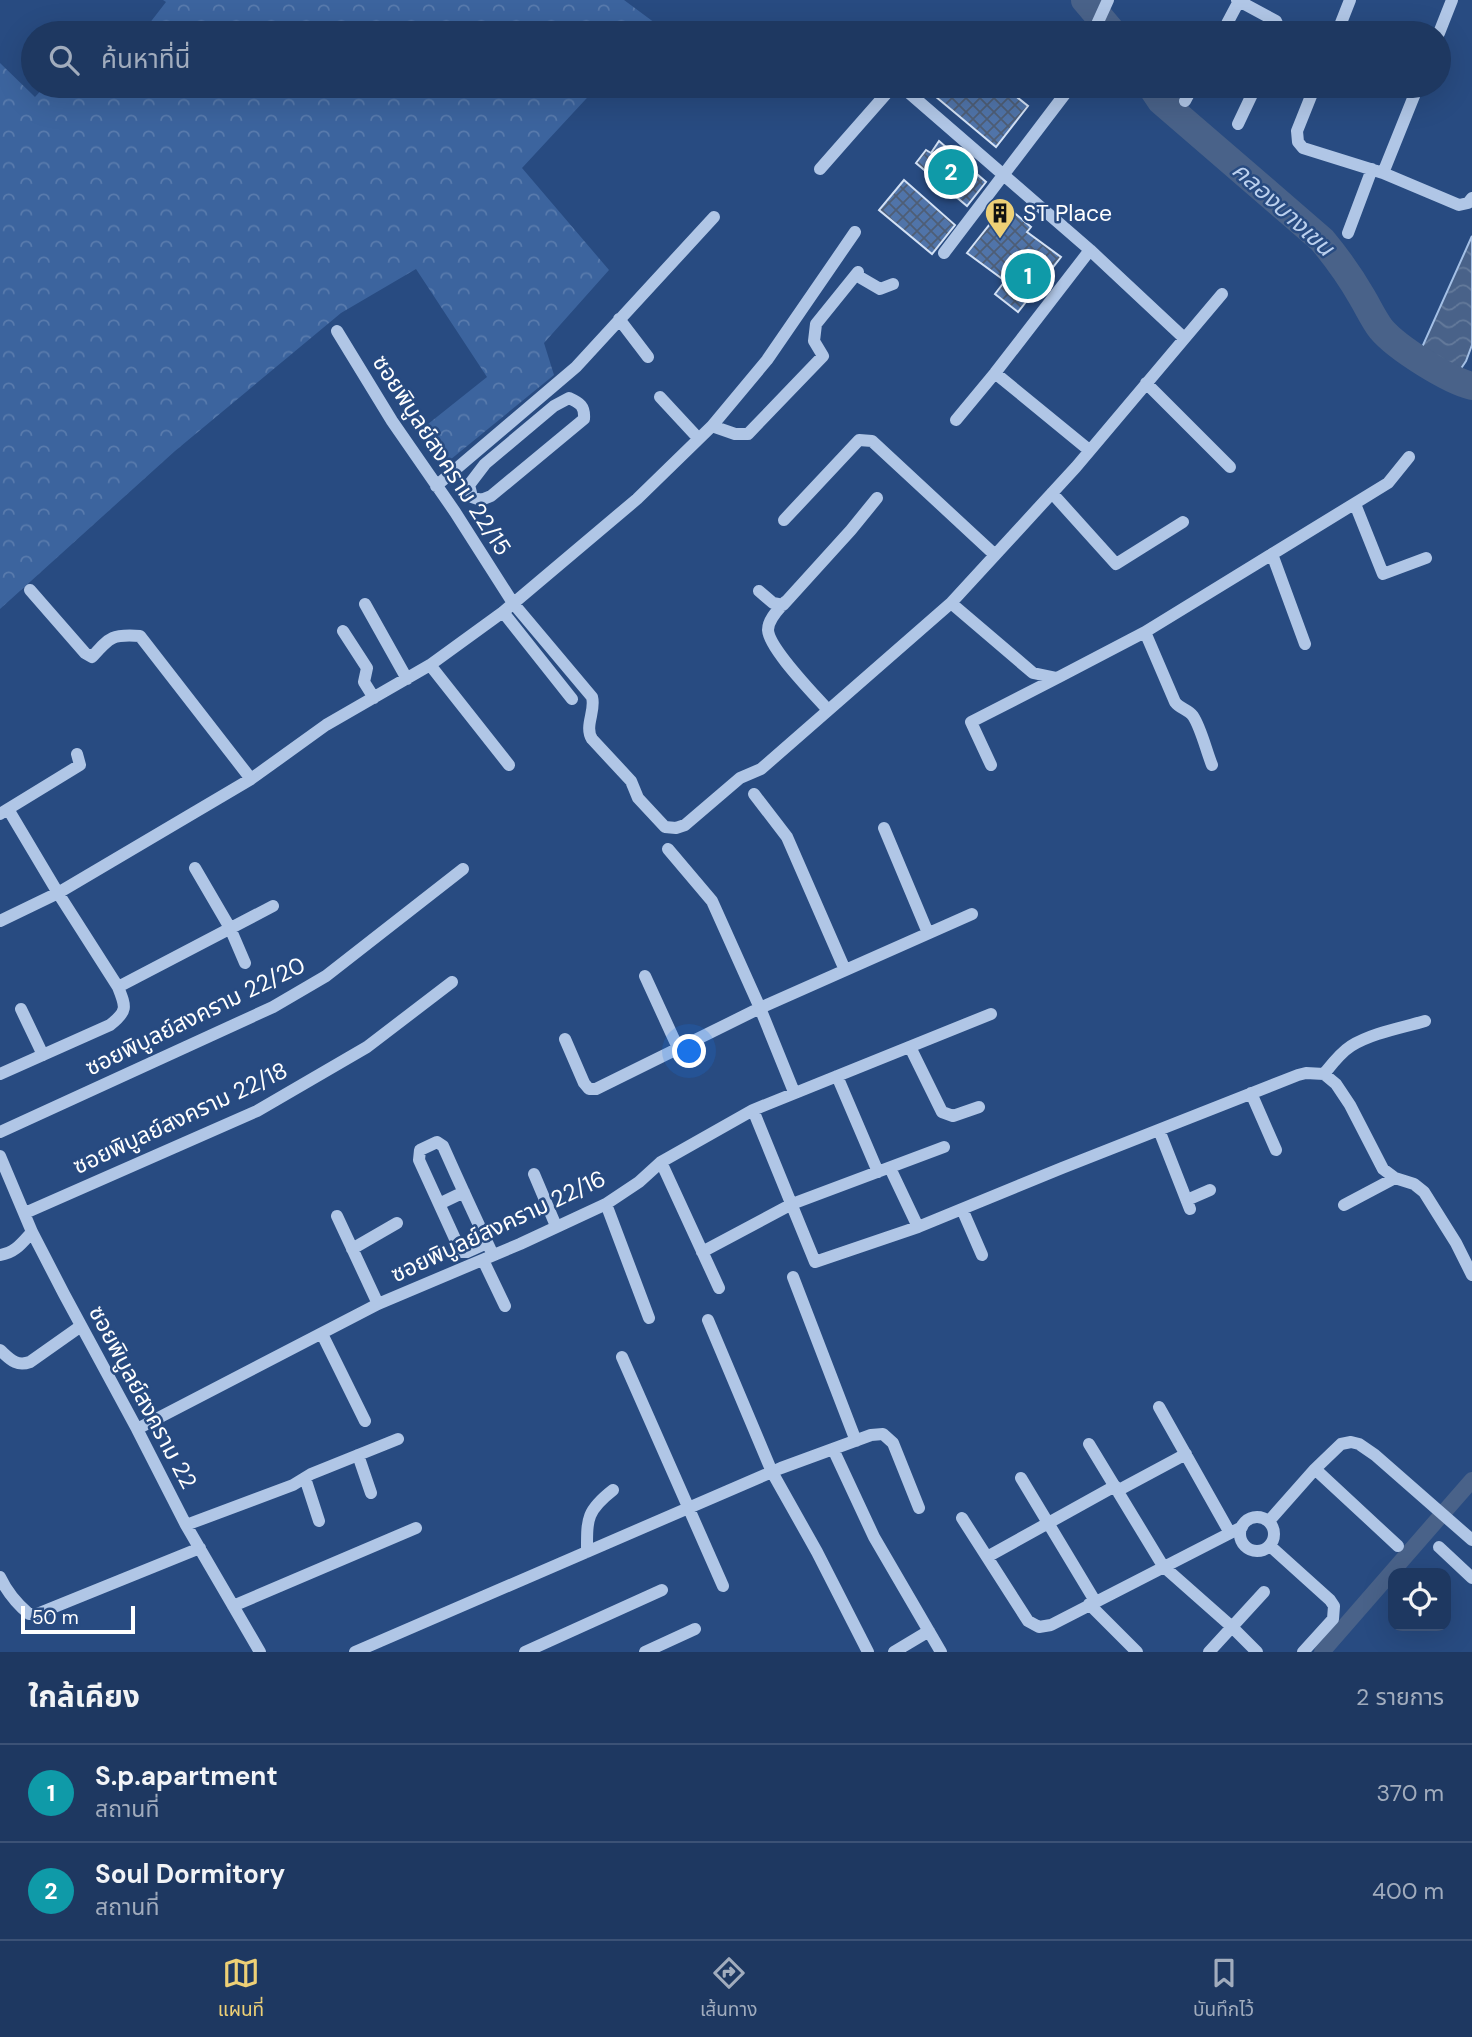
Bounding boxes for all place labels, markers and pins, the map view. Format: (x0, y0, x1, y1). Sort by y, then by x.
pin: 2 (928, 146, 974, 198)
building icon: ST Place (983, 196, 1017, 240)
place label: ST Place (1023, 198, 1112, 228)
pin: 1 (1005, 250, 1051, 302)

